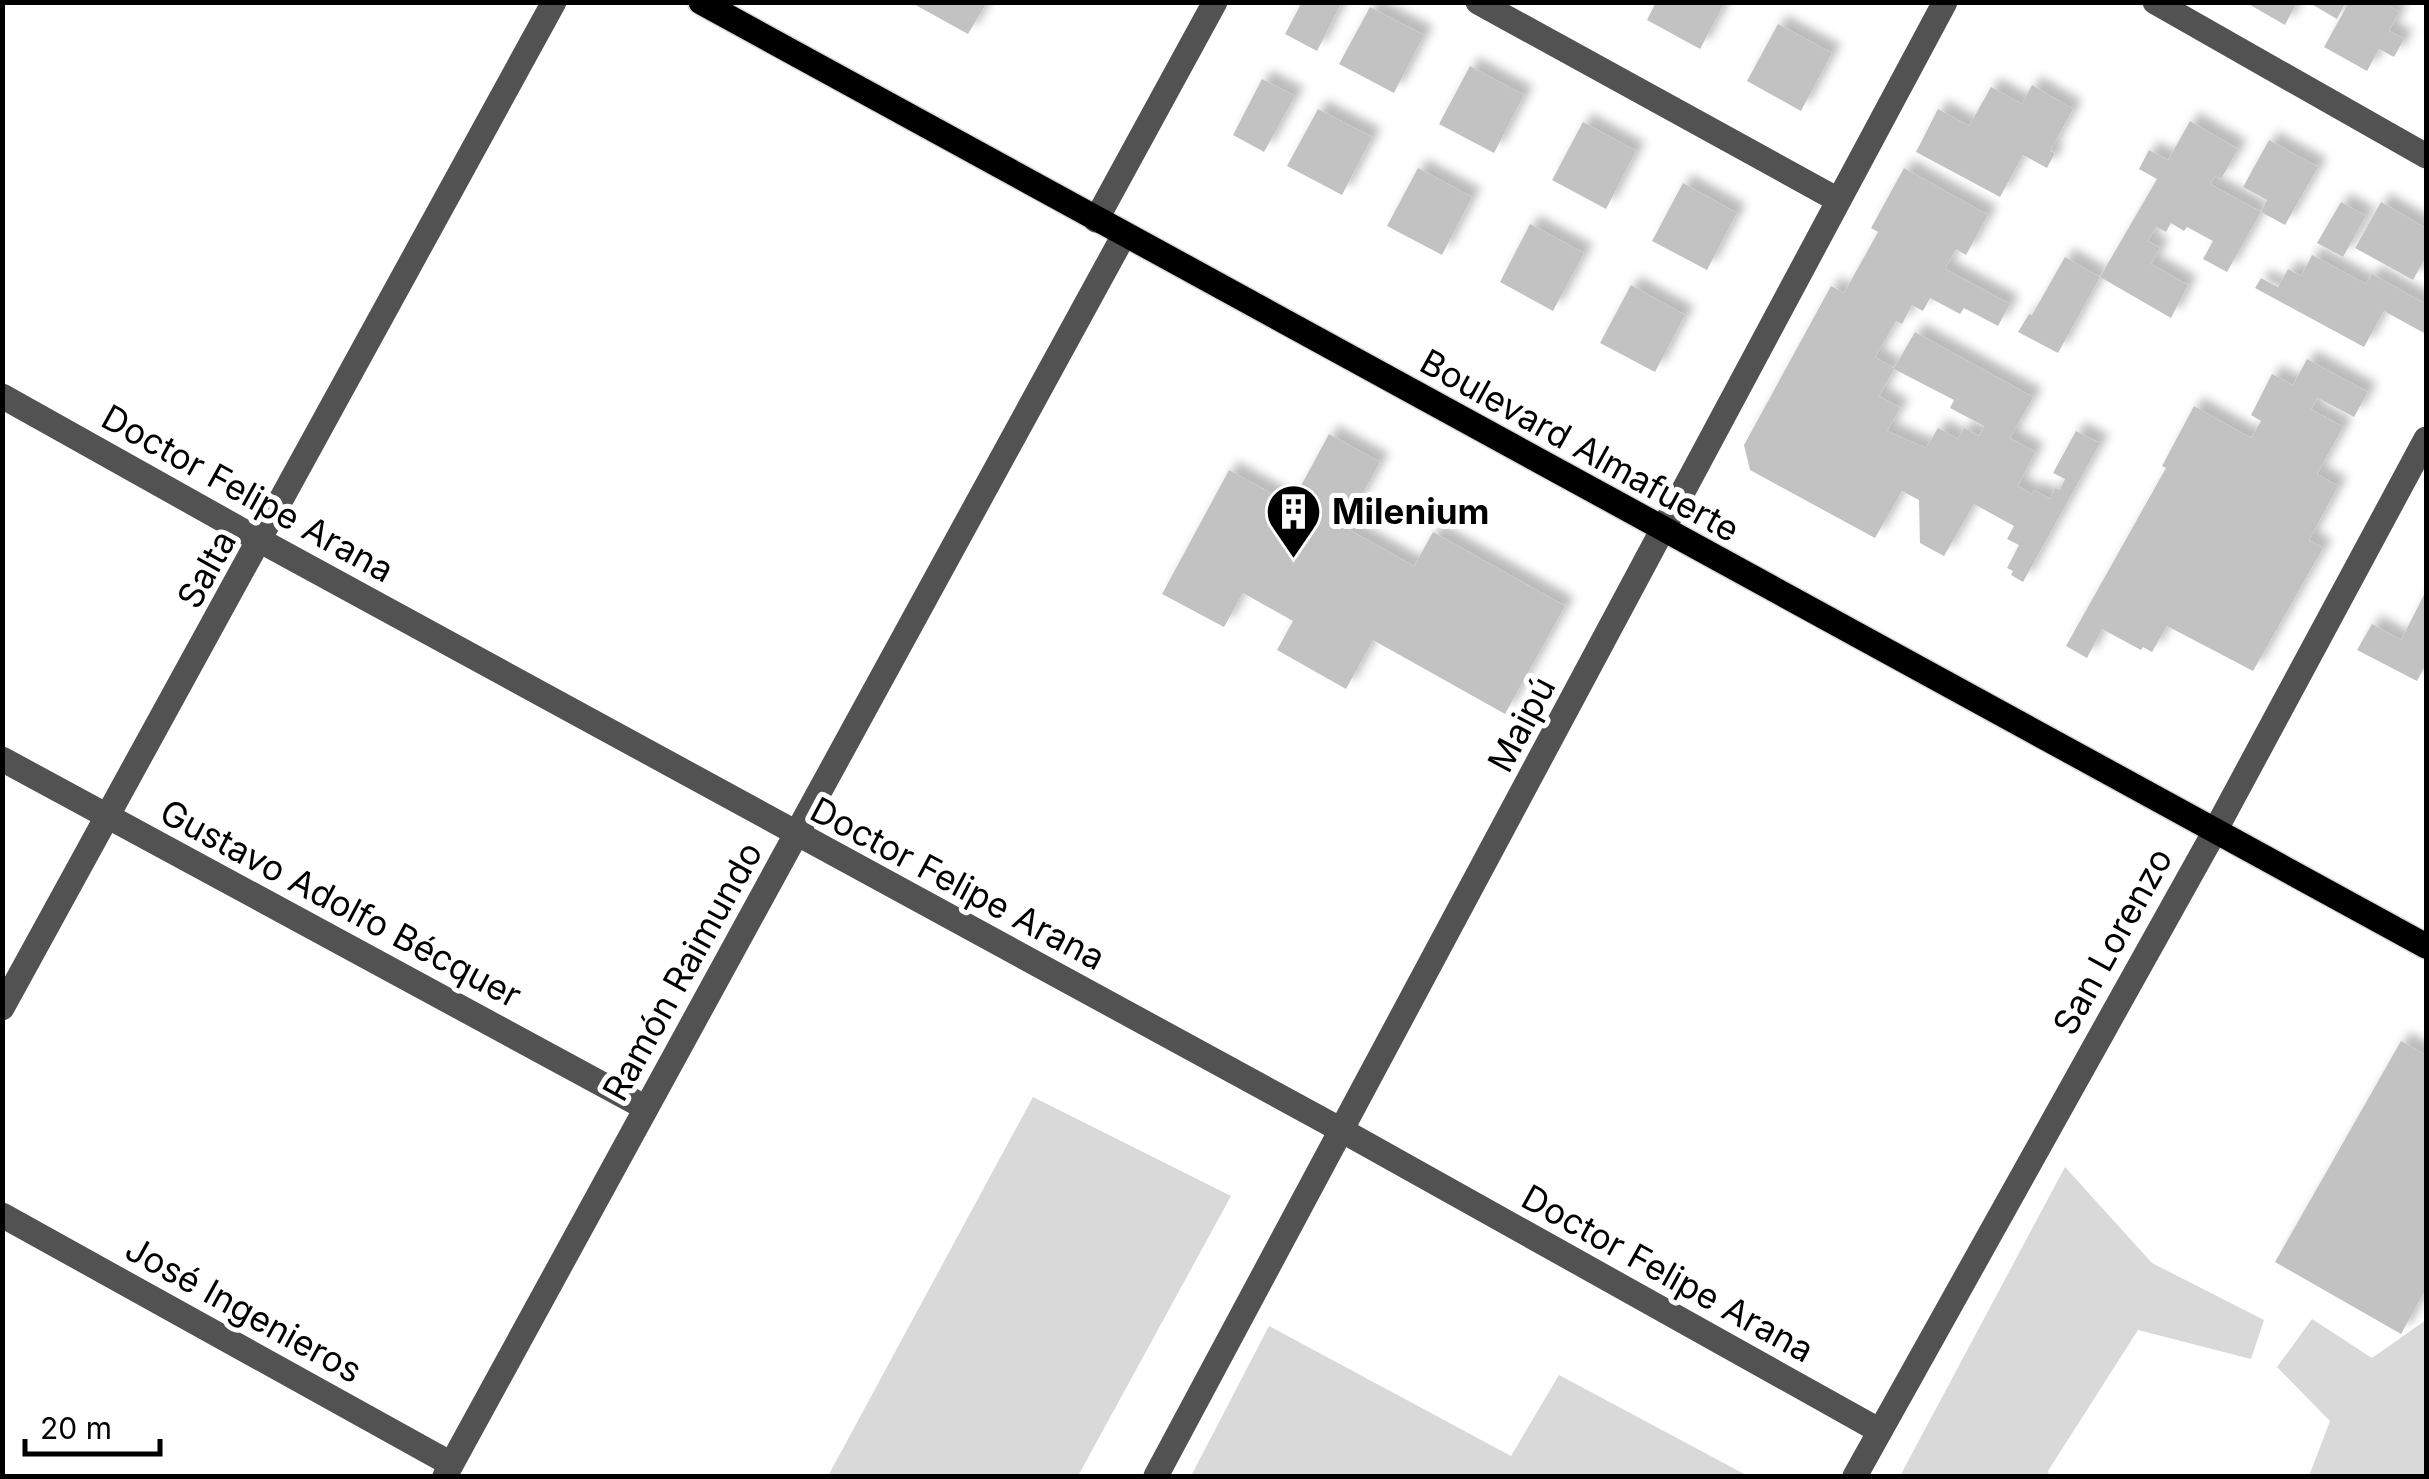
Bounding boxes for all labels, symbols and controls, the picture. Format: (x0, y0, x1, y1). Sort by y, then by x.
street label: Boulevard Almafuerte (1413, 340, 1747, 550)
street label: Doctor Felipe Arana (95, 395, 401, 591)
building icon: Milenium (1263, 481, 1323, 560)
place label: Milenium (1332, 490, 1489, 532)
street label: Salta (168, 523, 244, 615)
street label: Maipú (1479, 669, 1563, 779)
street label: Doctor Felipe Arana (804, 788, 1112, 978)
street label: Gustavo Adolfo Bécquer (153, 790, 529, 1016)
street label: Ramón Raimundo (594, 834, 770, 1108)
street label: San Lorenzo (2043, 840, 2181, 1042)
street label: Doctor Felipe Arana (1515, 1175, 1821, 1371)
street label: José Ingenieros (119, 1227, 369, 1391)
scale bar (25, 1394, 160, 1456)
text: 20 m (40, 1410, 112, 1446)

